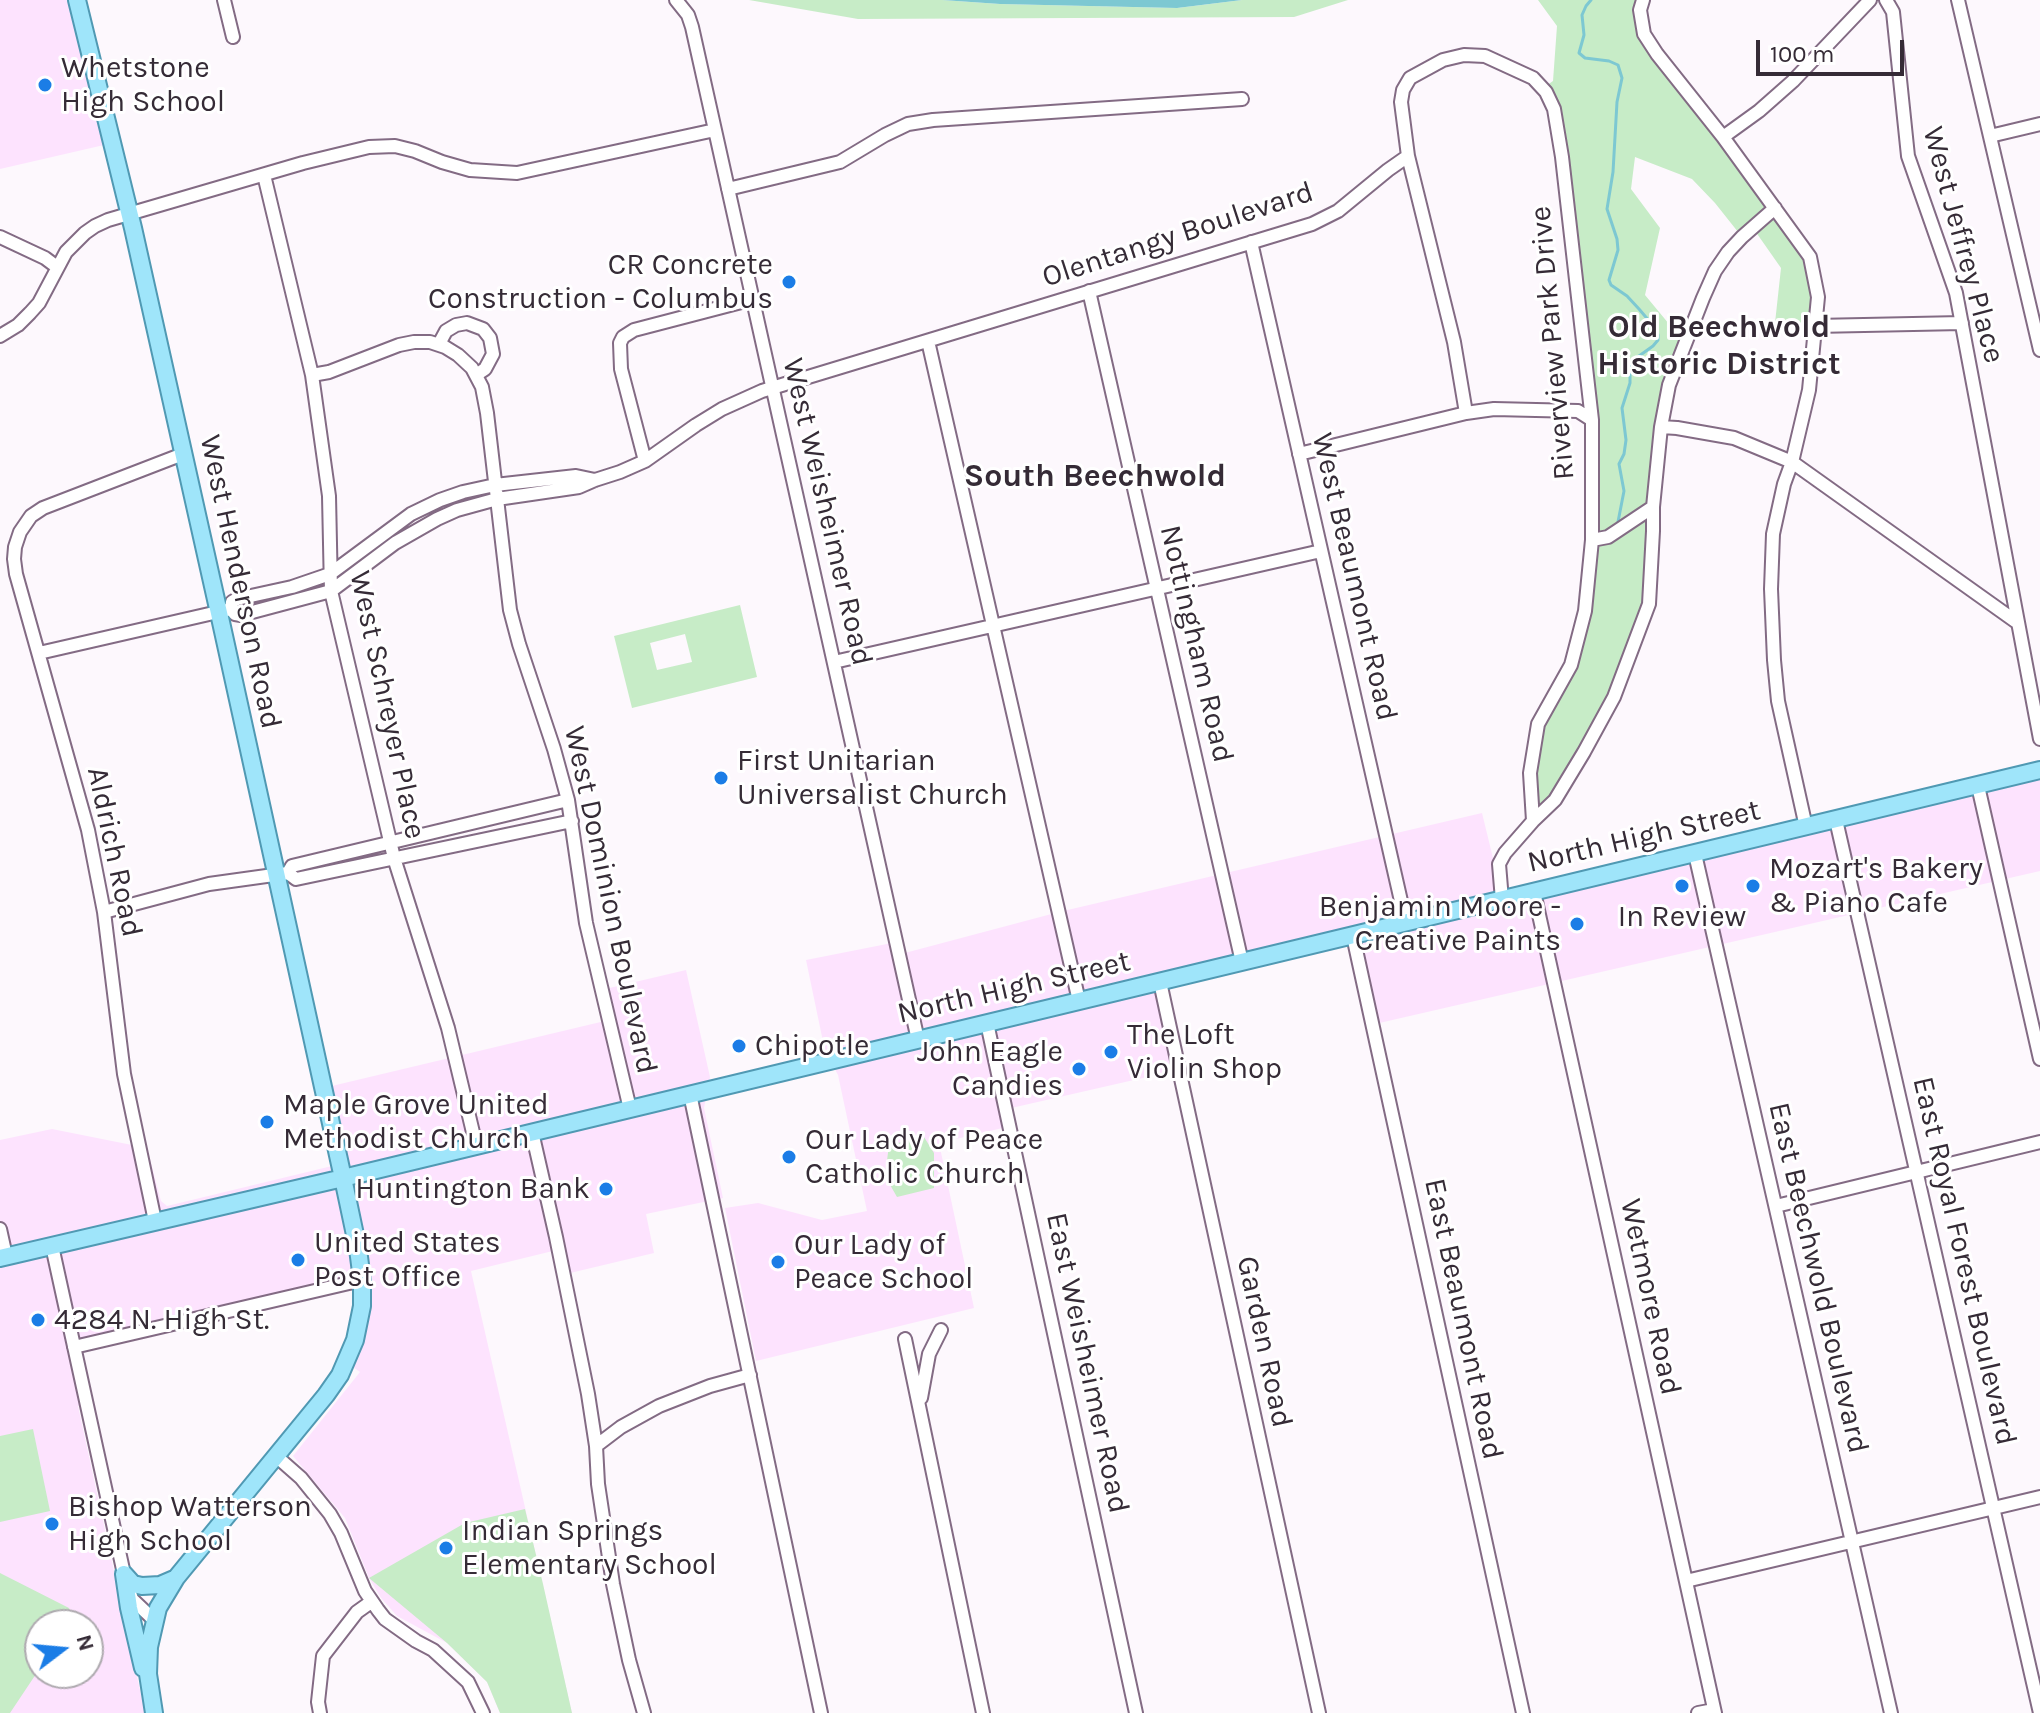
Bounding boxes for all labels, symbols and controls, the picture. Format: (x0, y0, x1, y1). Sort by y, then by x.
scale bar (1760, 24, 1908, 74)
text: 100 m (1770, 40, 1835, 68)
place label: Whetstone High School (61, 50, 225, 120)
marker: Whetstone High School (36, 76, 54, 94)
street label: West Jeffrey Place (1914, 123, 2012, 367)
street label: Olentangy Boulevard (1038, 174, 1318, 296)
street label: Riverview Park Drive (1523, 204, 1583, 482)
place label: CR Concrete Construction - Columbus (428, 247, 773, 318)
marker: CR Concrete Construction - Columbus (780, 273, 798, 291)
district label: Old Beechwold Historic District (1597, 309, 1841, 384)
street label: West Weisheimer Road (774, 355, 880, 669)
street label: West Beaumont Road (1303, 430, 1405, 724)
street label: West Henderson Road (191, 432, 289, 732)
district label: South Beechwold (964, 458, 1226, 496)
street label: Nottingham Road (1151, 522, 1241, 766)
street label: West Schreyer Place (341, 568, 433, 842)
street label: West Dominion Boulevard (556, 723, 664, 1077)
place label: First Unitarian Universalist Church (737, 743, 1008, 814)
street label: Aldrich Road (78, 764, 150, 940)
marker: First Unitarian Universalist Church (712, 769, 730, 787)
street label: North High Street (1524, 793, 1764, 881)
place label: Mozart's Bakery & Piano Cafe (1769, 851, 1983, 922)
marker: In Review (1673, 877, 1691, 895)
marker: Mozart's Bakery & Piano Cafe (1744, 877, 1762, 895)
place label: Benjamin Moore - Creative Paints (1319, 889, 1561, 960)
place label: In Review (1618, 899, 1746, 935)
marker: Benjamin Moore - Creative Paints (1568, 915, 1586, 933)
street label: North High Street (894, 944, 1134, 1032)
place label: The Loft Violin Shop (1127, 1017, 1282, 1088)
place label: Chipotle (755, 1028, 869, 1064)
place label: John Eagle Candies (917, 1034, 1063, 1104)
marker: Chipotle (730, 1037, 748, 1055)
marker: The Loft Violin Shop (1102, 1043, 1120, 1061)
marker: John Eagle Candies (1070, 1060, 1088, 1078)
street label: East Royal Forest Boulevard (1904, 1073, 2024, 1449)
place label: Maple Grove United Methodist Church (283, 1087, 549, 1158)
street label: East Beechwold Boulevard (1760, 1099, 1876, 1457)
marker: Maple Grove United Methodist Church (258, 1113, 276, 1131)
place label: Our Lady of Peace Catholic Church (805, 1122, 1043, 1192)
marker: Our Lady of Peace Catholic Church (780, 1148, 798, 1166)
place label: Huntington Bank (355, 1171, 590, 1207)
street label: East Beaumont Road (1416, 1175, 1510, 1463)
marker: Huntington Bank (597, 1180, 615, 1198)
street label: Wetmore Road (1612, 1196, 1688, 1398)
street label: East Weisheimer Road (1038, 1209, 1136, 1517)
place label: United States Post Office (314, 1225, 501, 1296)
place label: Our Lady of Peace School (794, 1227, 973, 1298)
marker: United States Post Office (289, 1251, 307, 1269)
marker: Our Lady of Peace School (769, 1253, 787, 1271)
street label: Garden Road (1228, 1253, 1300, 1431)
place label: 4284 N. High St. (54, 1302, 269, 1338)
marker: 4284 N. High St. (29, 1311, 47, 1329)
place label: Bishop Watterson High School (68, 1489, 312, 1560)
place label: Indian Springs Elementary School (462, 1513, 717, 1584)
marker: Bishop Watterson High School (43, 1515, 61, 1533)
marker: Indian Springs Elementary School (437, 1539, 455, 1557)
north arrow (24, 1609, 104, 1689)
text: N (70, 1632, 100, 1654)

